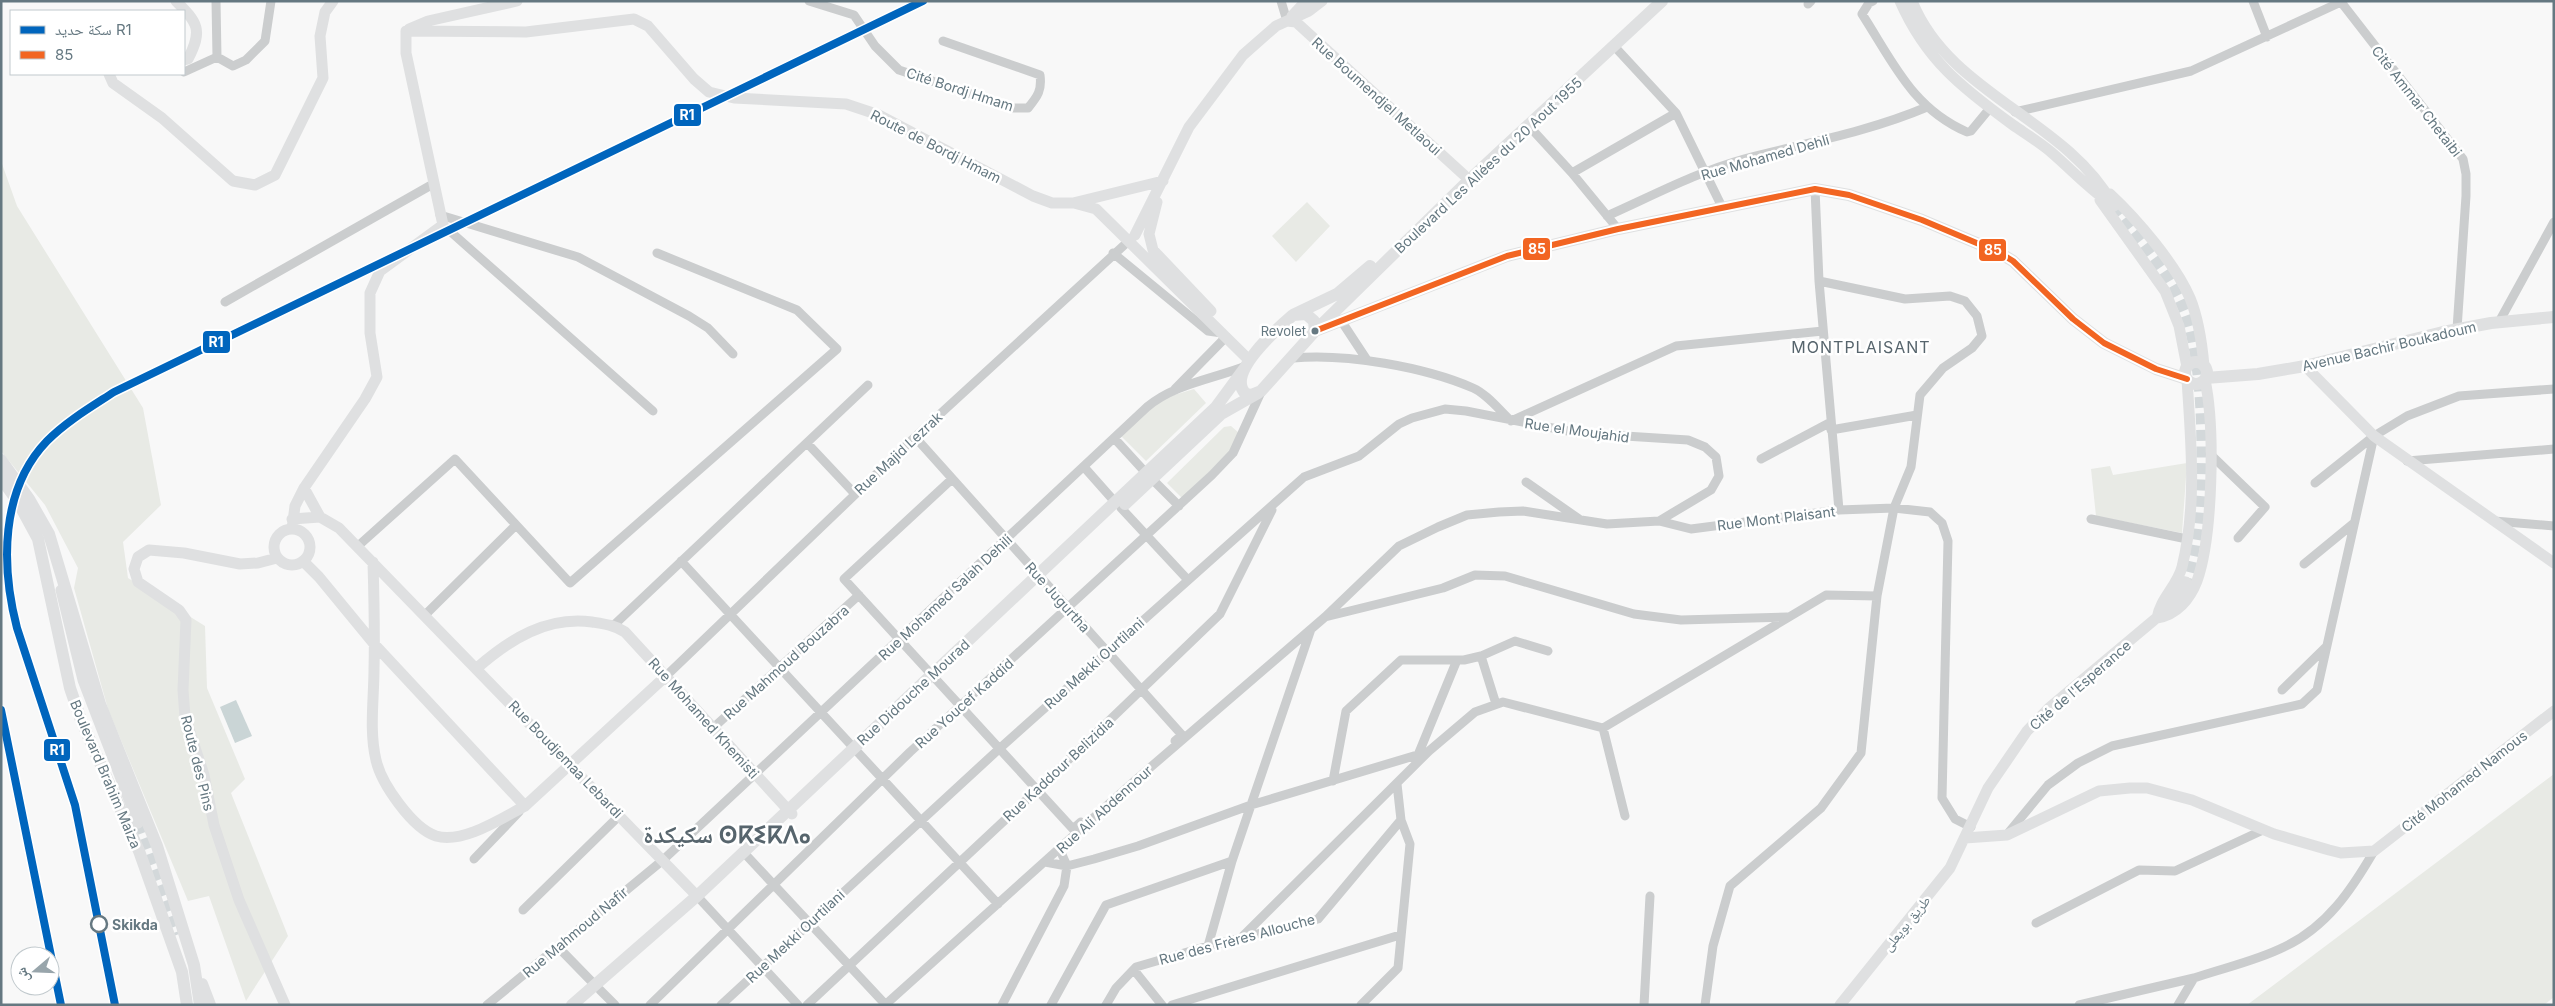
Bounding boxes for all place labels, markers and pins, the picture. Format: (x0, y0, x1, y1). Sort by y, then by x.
place label: Revolet (1261, 323, 1306, 339)
marker: Revolet (1310, 326, 1320, 336)
marker: Skikda (90, 915, 108, 933)
place label: Skikda (112, 916, 158, 933)

